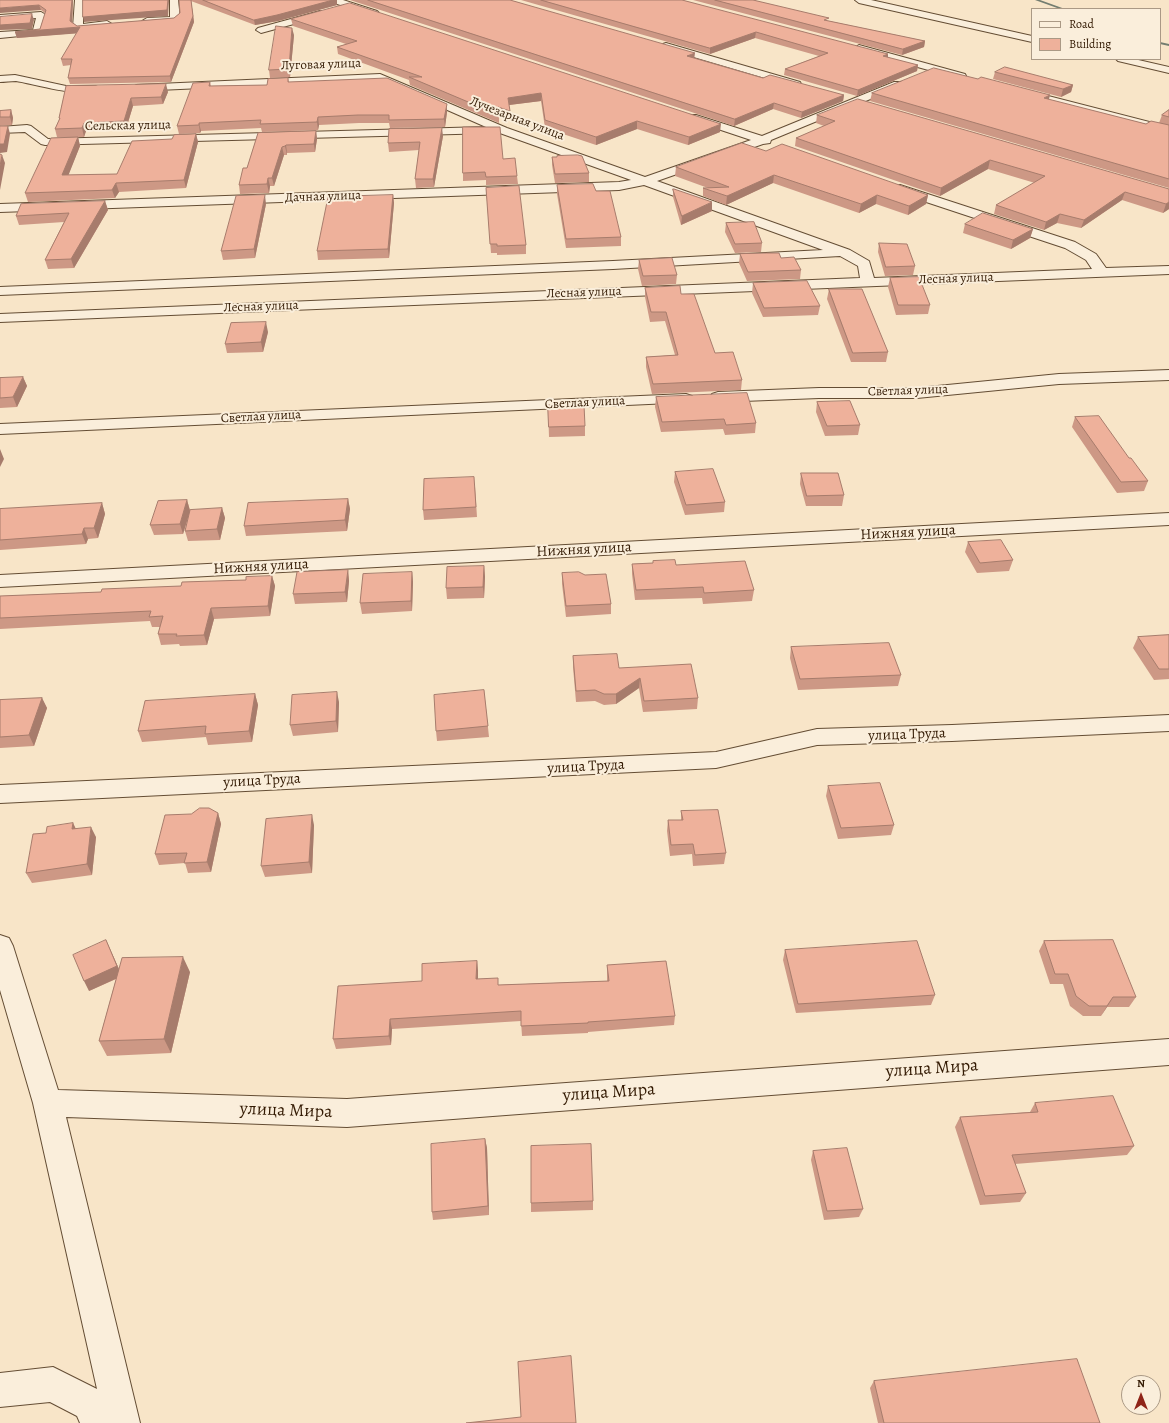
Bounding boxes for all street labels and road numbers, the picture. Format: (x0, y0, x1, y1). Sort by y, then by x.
street label: Луговая улица (281, 56, 361, 74)
street label: Лучезарная улица (467, 94, 567, 144)
street label: Сельская улица (85, 117, 171, 135)
street label: Дачная улица (285, 188, 361, 206)
street label: Лесная улица (918, 270, 994, 288)
street label: Лесная улица (546, 284, 622, 302)
street label: Лесная улица (223, 298, 299, 316)
street label: Светлая улица (868, 382, 948, 400)
street label: Светлая улица (545, 393, 625, 413)
street label: Светлая улица (221, 407, 301, 427)
street label: Нижняя улица (860, 522, 956, 544)
street label: Нижняя улица (536, 539, 632, 561)
street label: Нижняя улица (213, 556, 309, 578)
street label: улица Труда (868, 725, 946, 745)
street label: улица Труда (547, 756, 625, 778)
street label: улица Труда (223, 770, 301, 792)
street label: улица Мира (885, 1055, 979, 1083)
street label: улица Мира (562, 1079, 656, 1107)
street label: улица Мира (239, 1099, 333, 1123)

